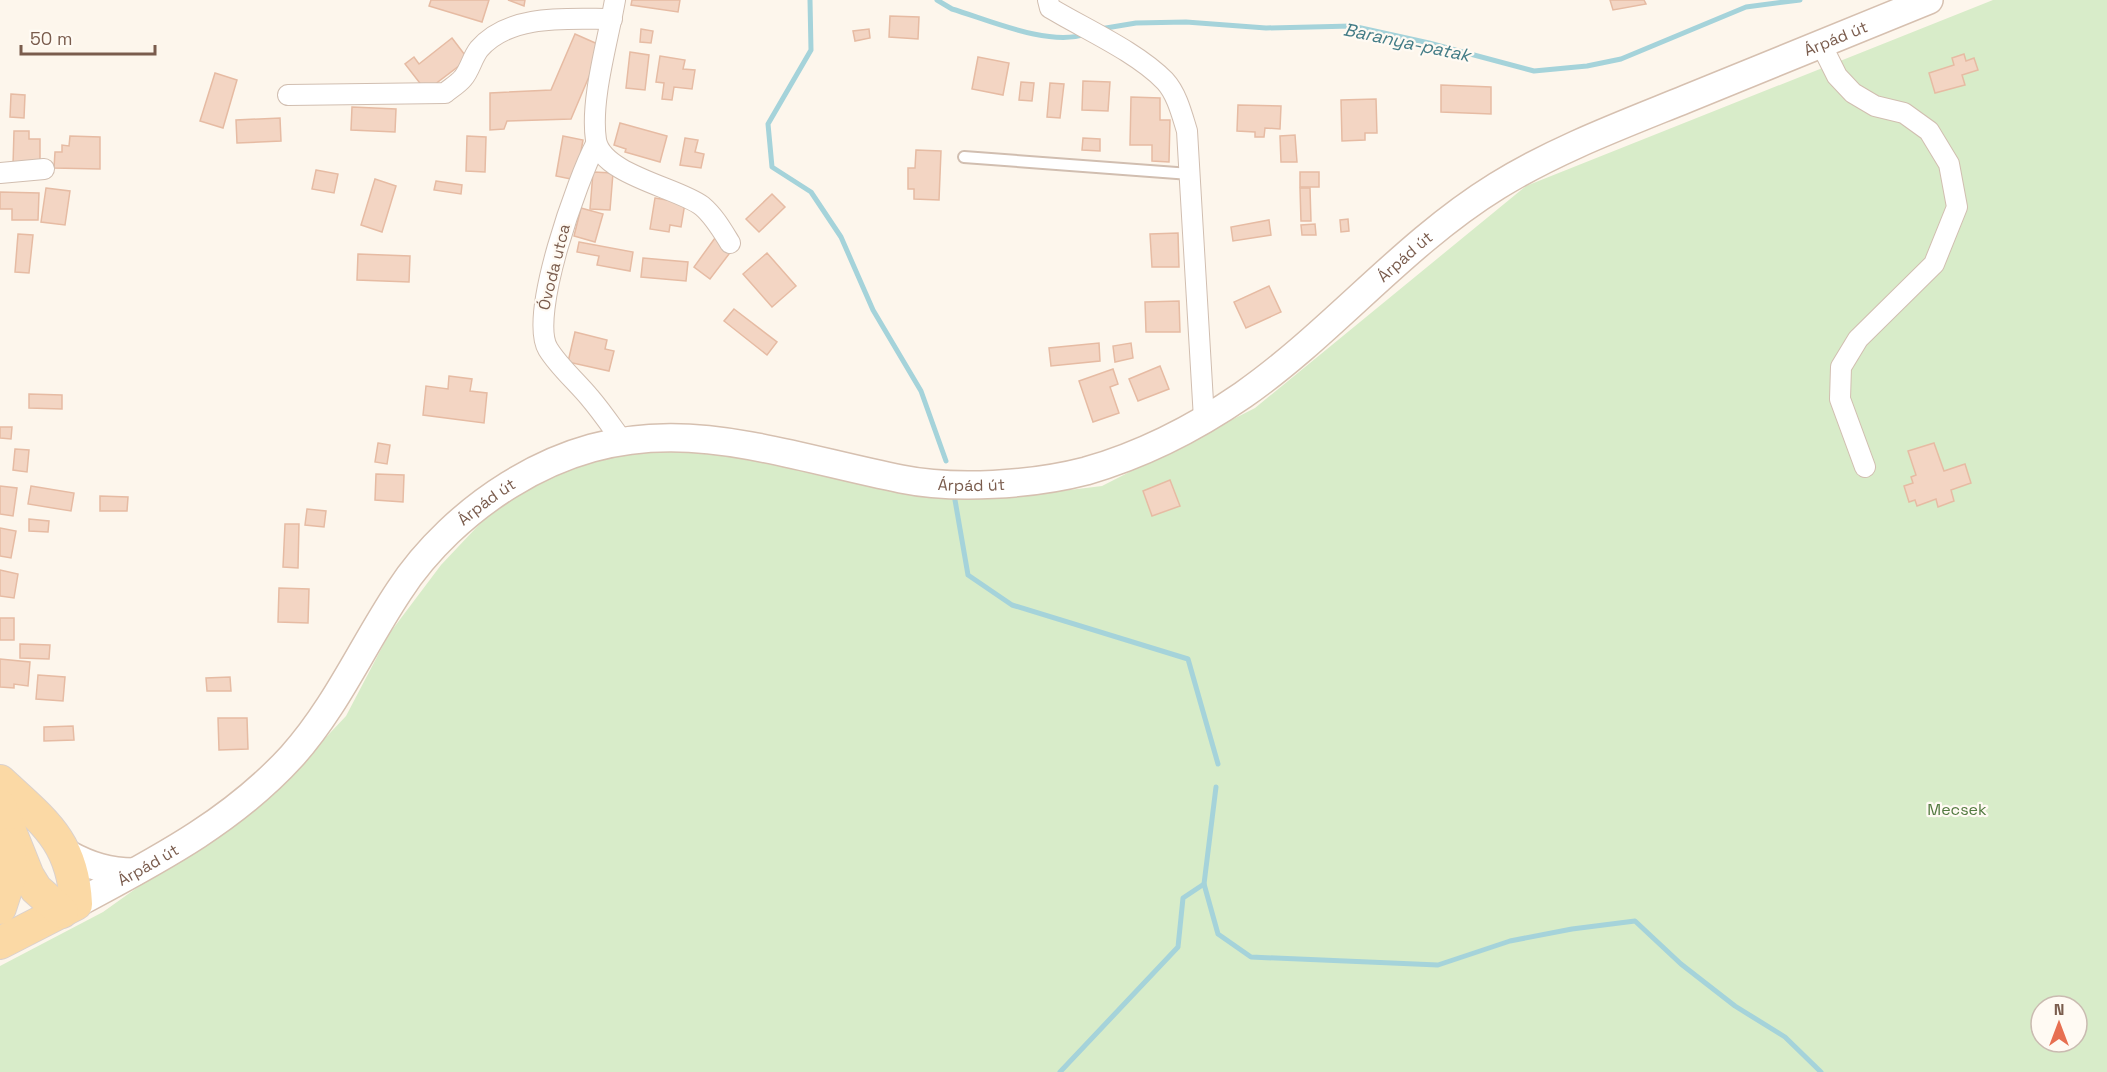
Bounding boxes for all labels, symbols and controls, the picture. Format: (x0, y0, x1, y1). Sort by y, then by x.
street label: Árpád út (1800, 16, 1871, 60)
water label: Baranya-patak (1342, 17, 1475, 67)
scale bar (21, 18, 154, 56)
text: 50 m (30, 27, 72, 50)
street label: Óvoda utca (533, 222, 575, 312)
street label: Árpád út (1372, 226, 1437, 286)
street label: Árpád út (453, 473, 519, 530)
street label: Árpád út (937, 473, 1006, 495)
park label: Mecsek (1927, 799, 1987, 820)
street label: Árpád út (114, 839, 182, 890)
north arrow (2029, 994, 2089, 1054)
text: N (2054, 999, 2064, 1020)

